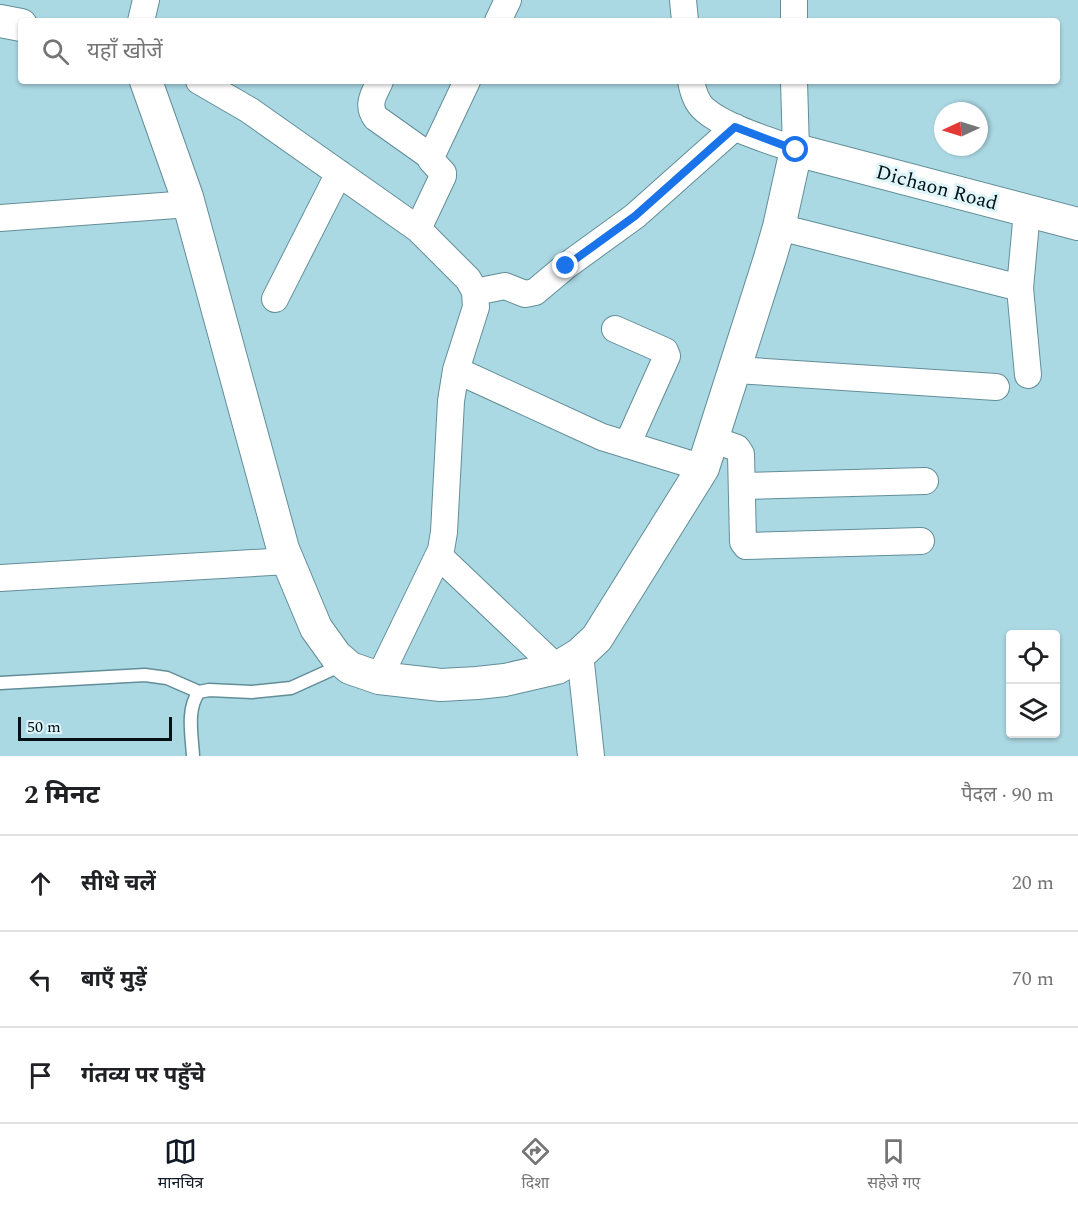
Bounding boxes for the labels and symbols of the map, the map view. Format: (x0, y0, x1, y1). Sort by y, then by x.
north arrow (934, 102, 988, 156)
route start (782, 136, 808, 162)
street label: Dichaon Road (872, 157, 1001, 219)
route end (552, 252, 578, 278)
scale bar (18, 714, 172, 742)

